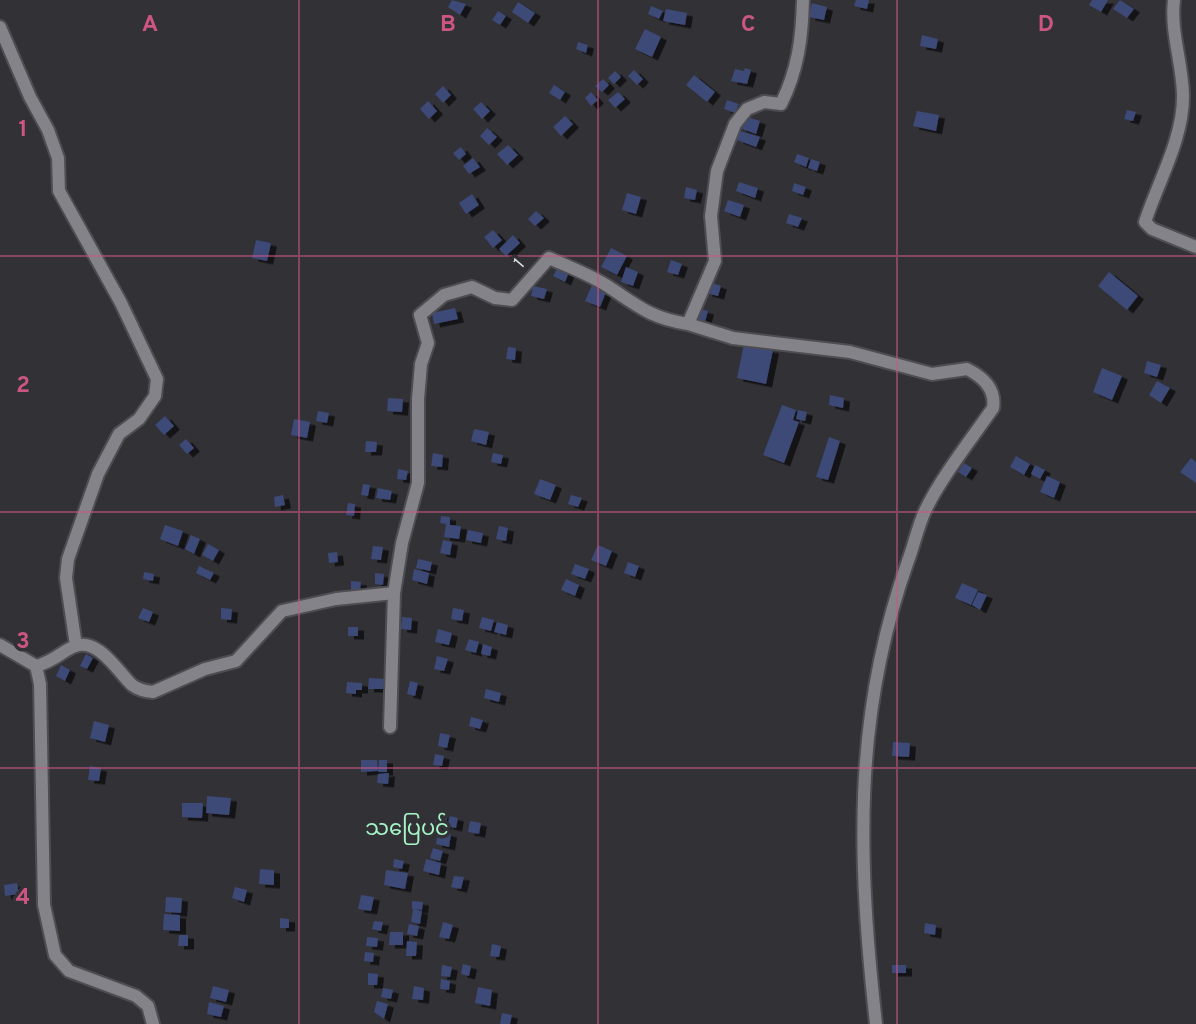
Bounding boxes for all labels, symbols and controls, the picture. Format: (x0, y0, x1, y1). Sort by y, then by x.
text: A (142, 11, 158, 40)
text: B (440, 11, 456, 40)
text: C (741, 11, 755, 40)
text: D (1038, 11, 1054, 40)
text: 1 (18, 116, 28, 145)
street label: 1 (509, 254, 531, 274)
text: 2 (16, 372, 30, 401)
text: 3 (16, 628, 30, 657)
district label: သပြေပင် (365, 812, 449, 845)
text: 4 (16, 884, 30, 913)

